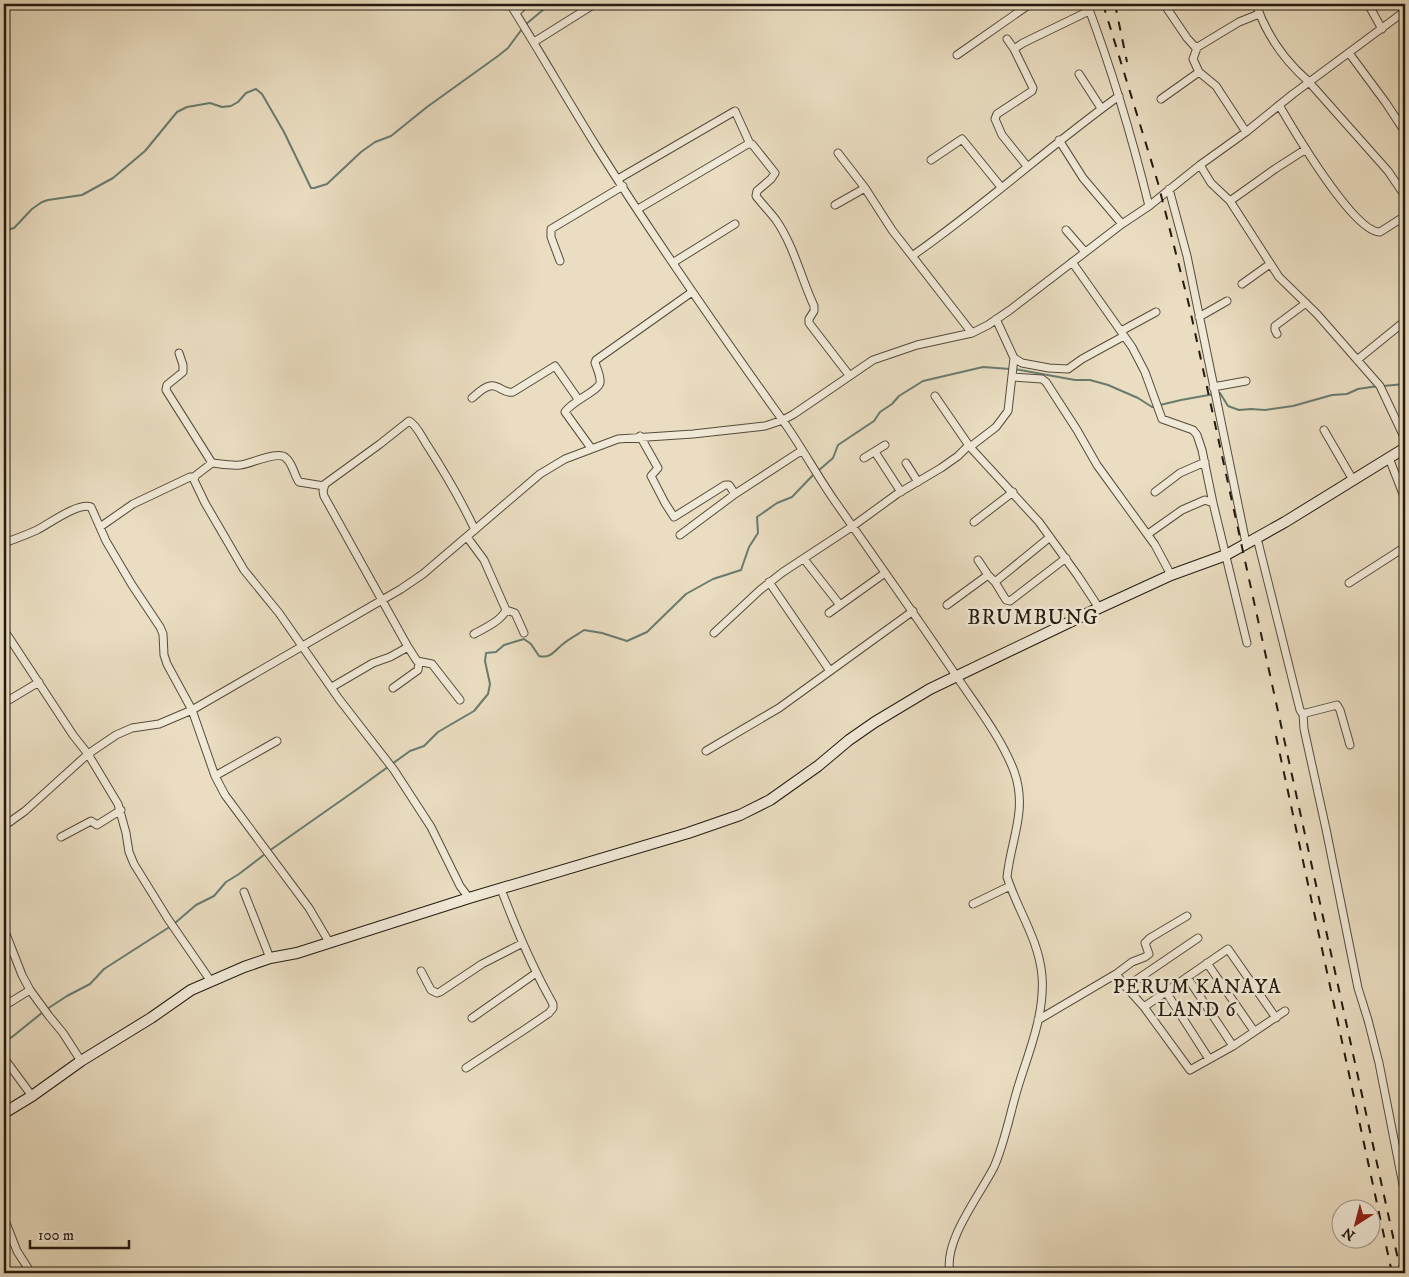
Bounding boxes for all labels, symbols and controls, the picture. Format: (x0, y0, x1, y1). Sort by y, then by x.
district label: BRUMBUNG (967, 605, 1099, 631)
district label: PERUM KANAYA LAND 6 (1113, 975, 1281, 1023)
north arrow (1332, 1200, 1382, 1250)
scale bar (30, 1217, 129, 1249)
text: N (1339, 1223, 1359, 1244)
text: 100 m (38, 1226, 74, 1245)

